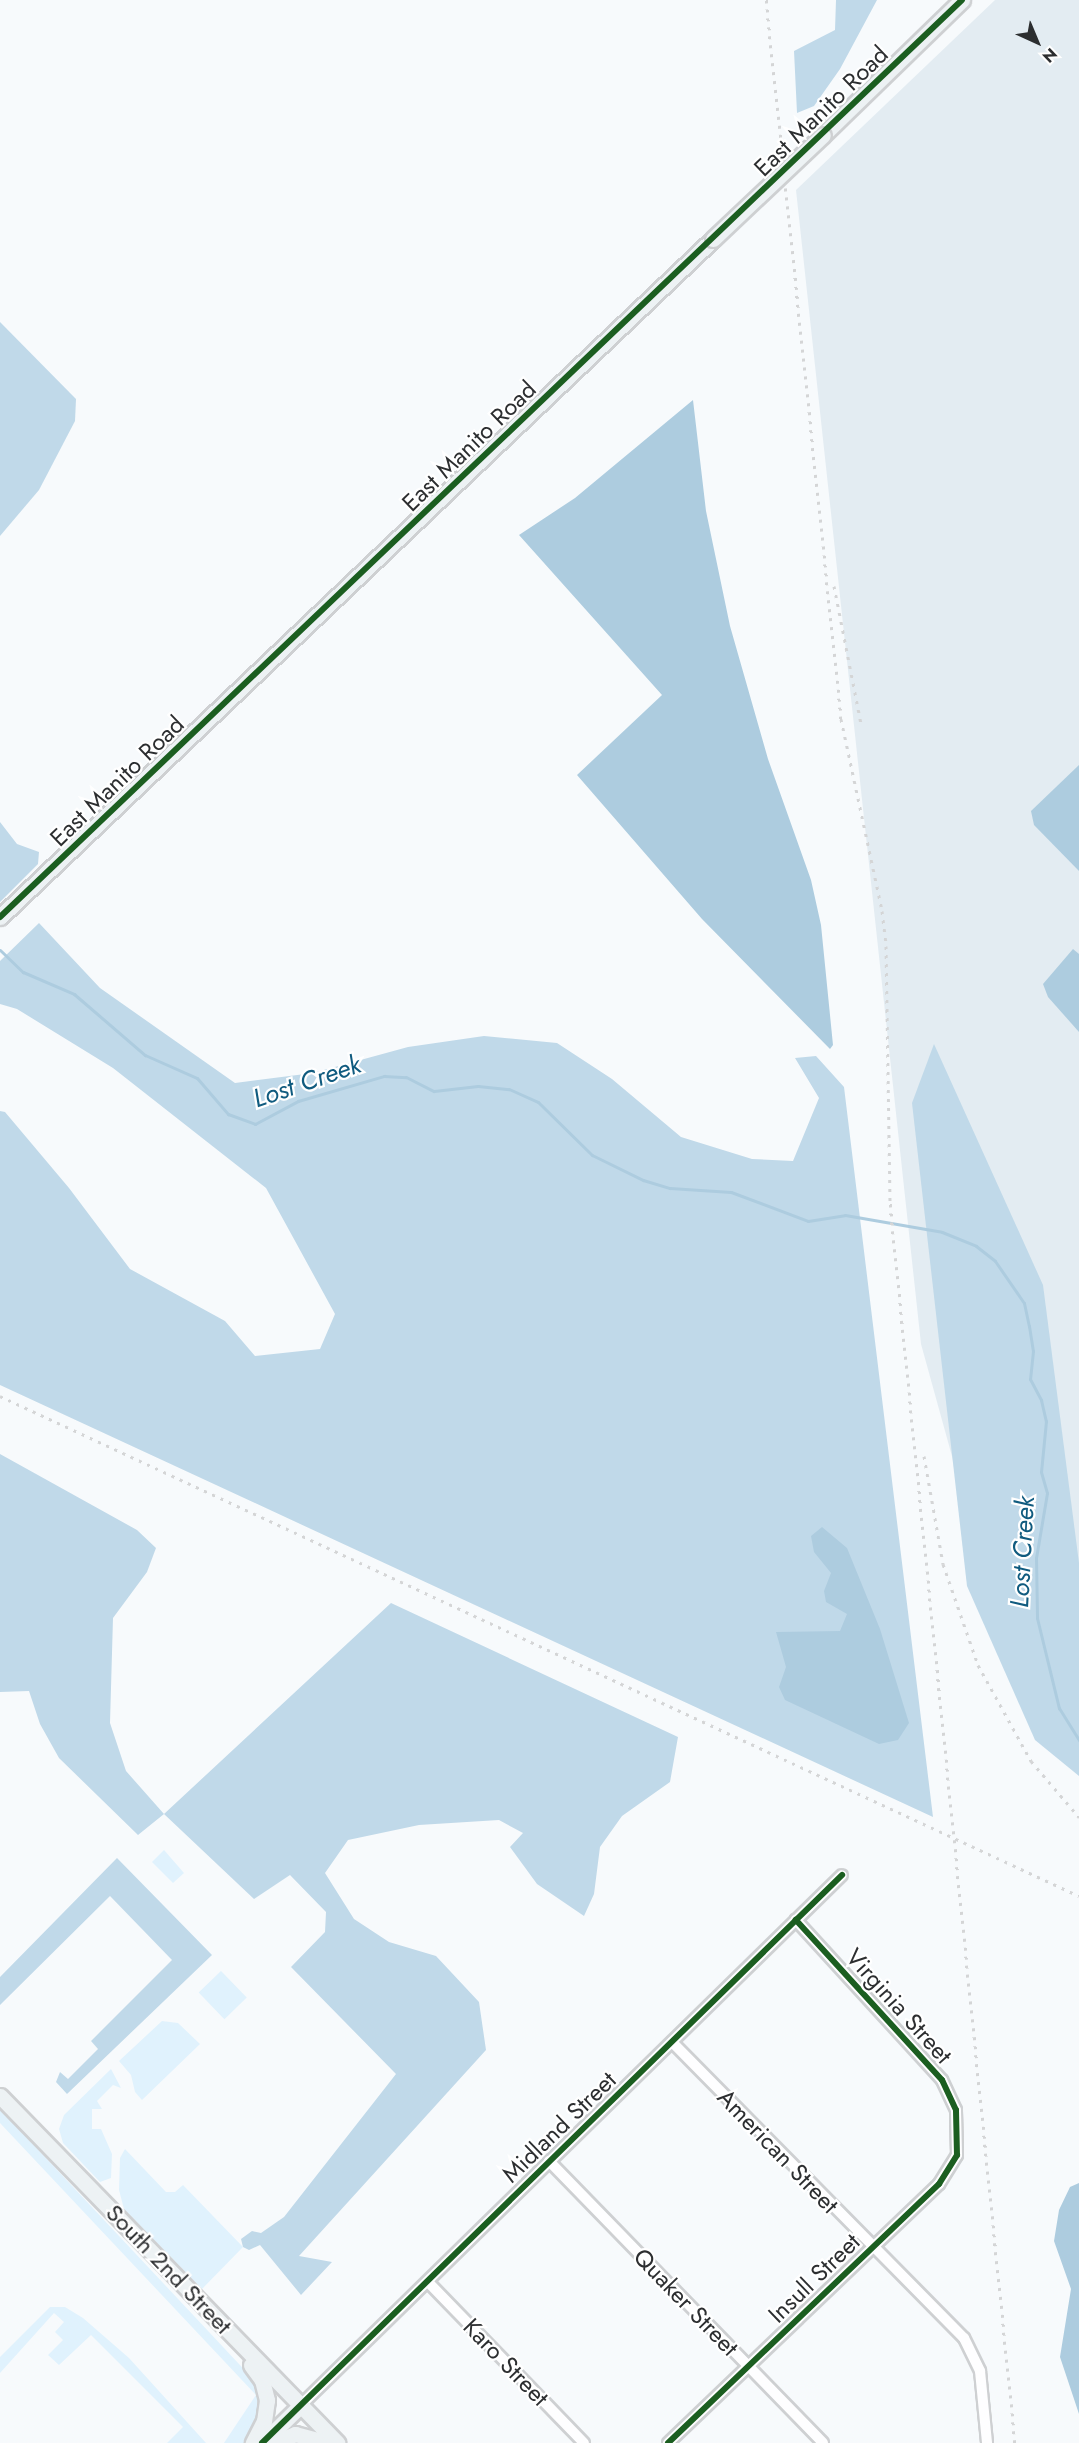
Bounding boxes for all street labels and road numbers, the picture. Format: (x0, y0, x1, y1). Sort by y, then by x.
street label: East Manito Road (748, 40, 894, 182)
street label: East Manito Road (396, 375, 542, 517)
street label: East Manito Road (44, 710, 190, 852)
street label: Virginia Street (840, 1943, 958, 2069)
street label: Midland Street (496, 2066, 622, 2188)
street label: American Street (712, 2083, 844, 2219)
street label: South 2nd Street (100, 2198, 238, 2340)
street label: Insull Street (762, 2227, 866, 2329)
street label: Quaker Street (628, 2242, 744, 2362)
street label: Karo Street (457, 2312, 555, 2412)

